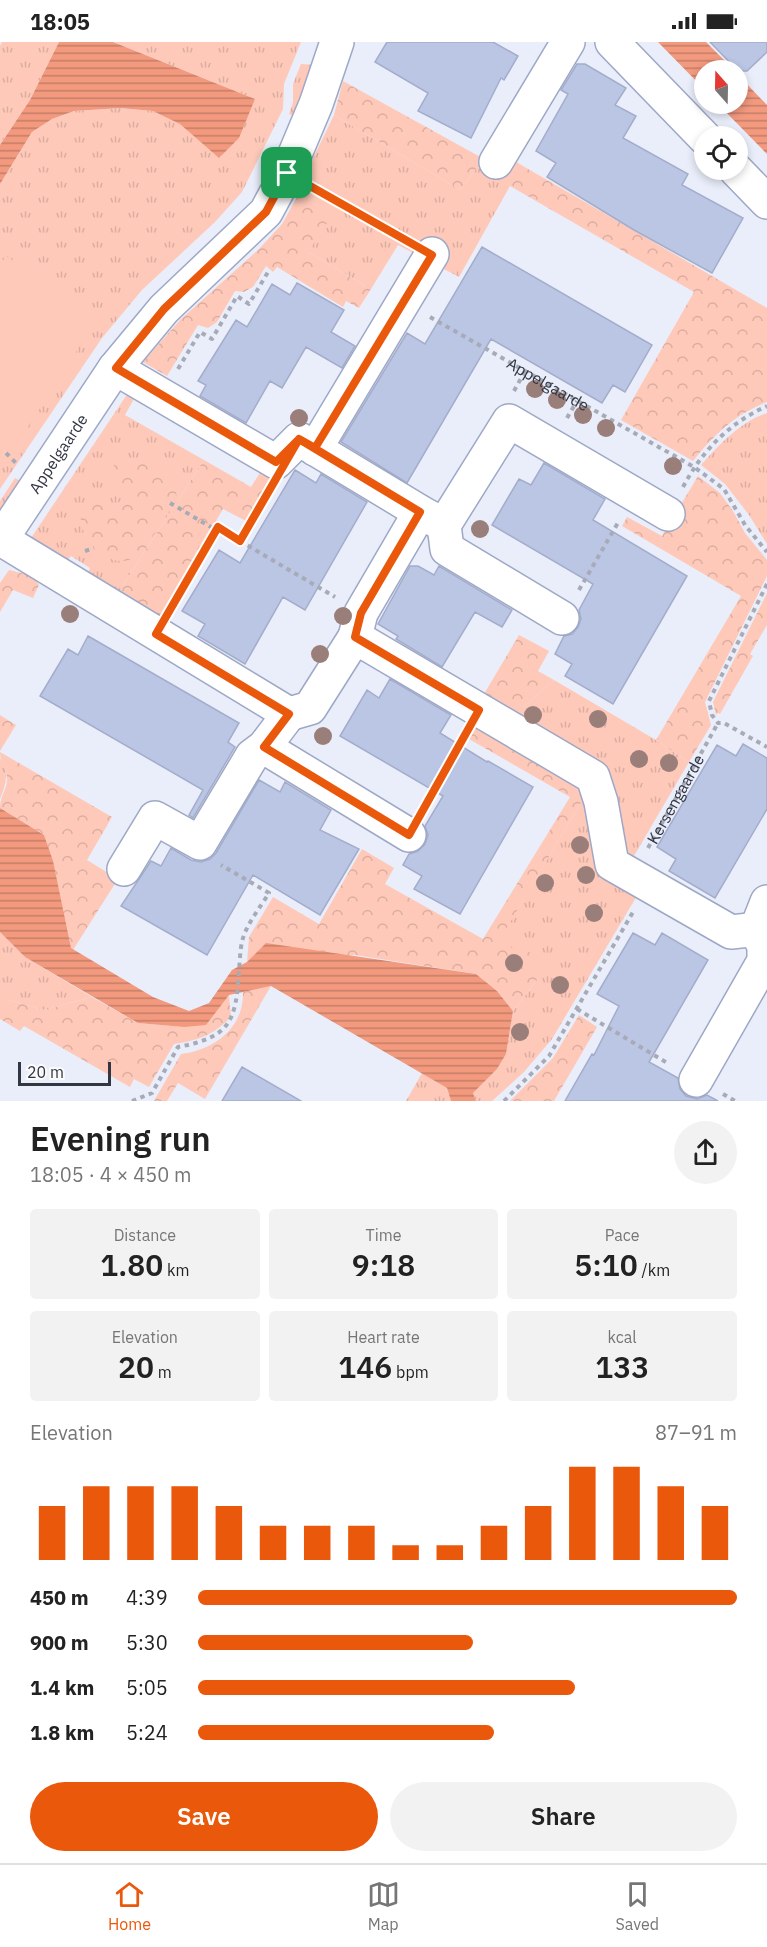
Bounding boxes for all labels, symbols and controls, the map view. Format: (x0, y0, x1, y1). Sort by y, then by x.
text: 18:05 (30, 7, 90, 36)
north arrow (694, 60, 748, 114)
map controls (694, 60, 748, 180)
button: locate (694, 126, 748, 180)
pin (261, 147, 312, 198)
icon: arrive (270, 156, 303, 189)
street label: Appelgaarde (504, 353, 593, 416)
street label: Appelgaarde (25, 410, 92, 497)
street label: Kersengaarde (642, 751, 708, 847)
scale bar (18, 1059, 111, 1086)
text: 20 m (27, 1062, 64, 1082)
text: Evening run (30, 1117, 211, 1160)
button: share (674, 1121, 737, 1184)
text: 18:05 · 4 × 450 m (30, 1161, 191, 1188)
text: Distance (114, 1225, 176, 1245)
text: Time (366, 1225, 401, 1245)
text: Pace (605, 1225, 640, 1245)
text: 1.80 (100, 1245, 163, 1284)
text: 9:18 (352, 1245, 415, 1284)
text: 5:10 (574, 1245, 638, 1284)
text: km (163, 1260, 189, 1280)
text: /km (638, 1260, 670, 1280)
text: Elevation (112, 1327, 178, 1347)
text: Heart rate (347, 1327, 420, 1347)
text: kcal (608, 1327, 637, 1347)
text: 20 (118, 1347, 154, 1386)
text: 146 (338, 1347, 392, 1386)
text: 133 (595, 1347, 649, 1386)
text: m (154, 1362, 172, 1382)
text: bpm (392, 1362, 429, 1382)
text: Elevation (30, 1419, 113, 1446)
text: 87–91 m (655, 1419, 737, 1446)
text: 450 m (30, 1584, 89, 1611)
text: 4:39 (126, 1584, 168, 1611)
text: 900 m (30, 1629, 89, 1656)
text: 5:30 (126, 1629, 168, 1656)
text: 1.4 km (30, 1674, 94, 1701)
text: 5:05 (126, 1674, 168, 1701)
text: 1.8 km (30, 1719, 94, 1746)
text: 5:24 (126, 1719, 168, 1746)
button: Save (30, 1782, 378, 1851)
button: Share (390, 1782, 737, 1851)
tab: Home (108, 1878, 151, 1934)
tab: Map (367, 1878, 400, 1934)
tab: Saved (616, 1878, 659, 1934)

